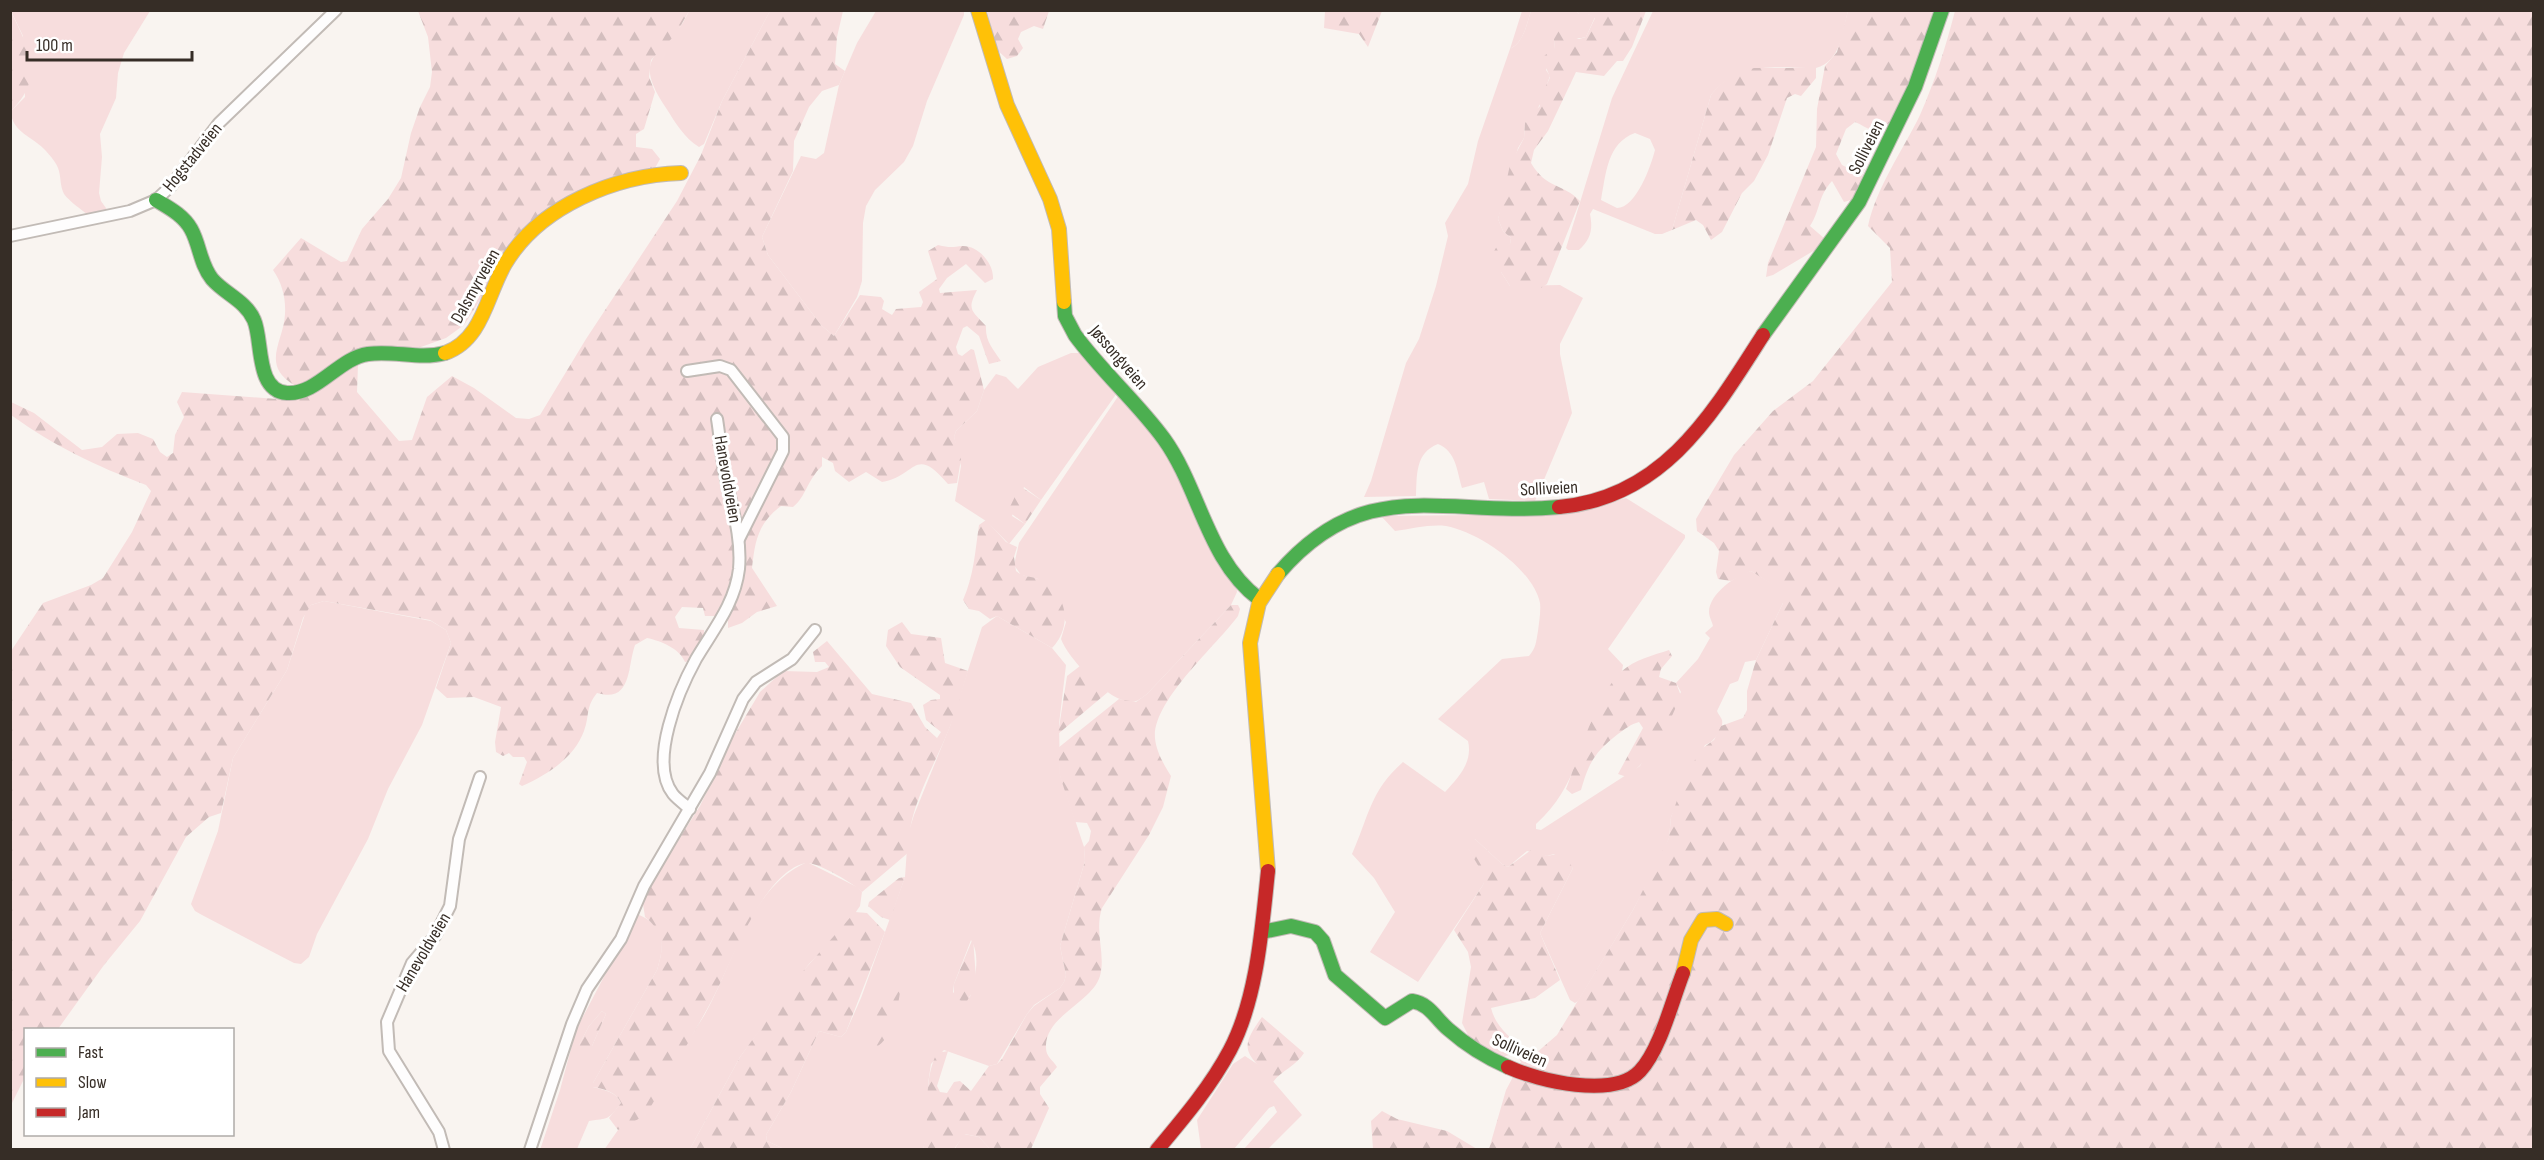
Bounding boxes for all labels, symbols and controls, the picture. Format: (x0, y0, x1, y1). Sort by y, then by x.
scale bar (27, 24, 192, 62)
text: 100 m (36, 35, 73, 56)
street label: Solliveien (1844, 117, 1889, 178)
street label: Hogstadveien (158, 119, 226, 196)
street label: Dalsmyrveien (446, 245, 504, 327)
street label: Jøssongveien (1084, 320, 1152, 394)
street label: Hanevoldveien (709, 434, 746, 524)
street label: Solliveien (1520, 476, 1579, 501)
street label: Hanevoldveien (392, 909, 455, 996)
legend (24, 1028, 234, 1136)
street label: Solliveien (1489, 1029, 1551, 1072)
text: Fast (78, 1042, 104, 1063)
text: Slow (78, 1072, 107, 1093)
text: Jam (77, 1102, 100, 1123)

